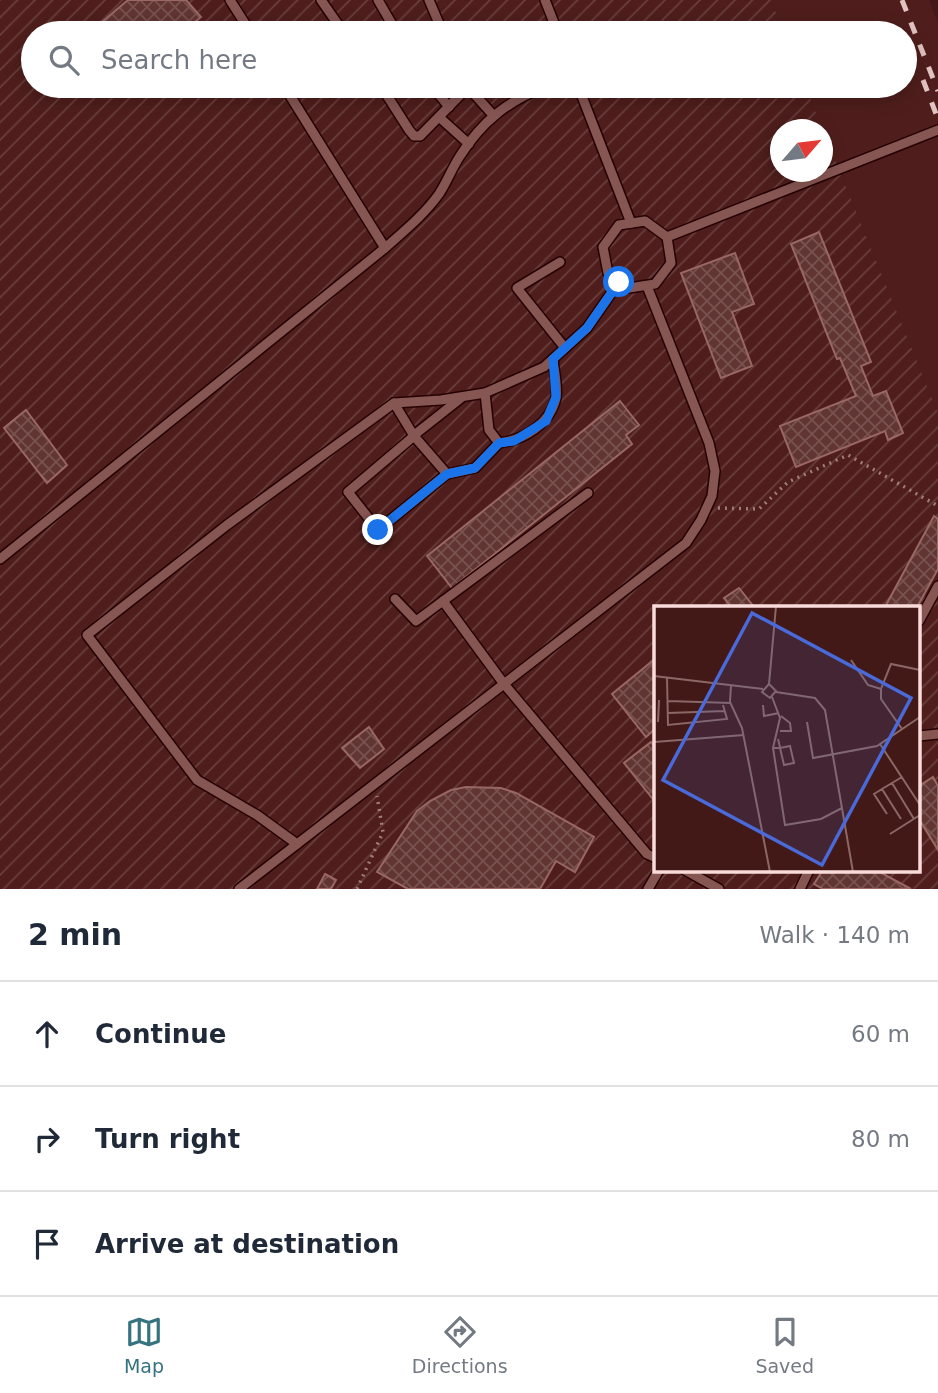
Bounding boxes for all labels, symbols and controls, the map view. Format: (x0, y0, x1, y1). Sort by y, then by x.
search box (21, 21, 917, 98)
icon: search (45, 41, 83, 79)
text: Search here (101, 45, 257, 75)
north arrow (770, 119, 833, 182)
route start (603, 266, 634, 297)
route end (362, 514, 393, 545)
inset map (654, 606, 920, 872)
text: 2 min (28, 917, 122, 952)
text: Walk · 140 m (759, 922, 910, 948)
icon: ahead (28, 1015, 66, 1053)
text: Continue (95, 1019, 226, 1049)
text: 60 m (851, 1021, 910, 1047)
icon: right (28, 1120, 66, 1158)
text: Turn right (95, 1124, 240, 1154)
text: 80 m (851, 1126, 910, 1152)
icon: arrive (28, 1225, 66, 1263)
text: Arrive at destination (95, 1229, 399, 1259)
tab: Map (124, 1313, 164, 1377)
tab: Directions (412, 1313, 508, 1377)
tab: Saved (755, 1313, 814, 1377)

